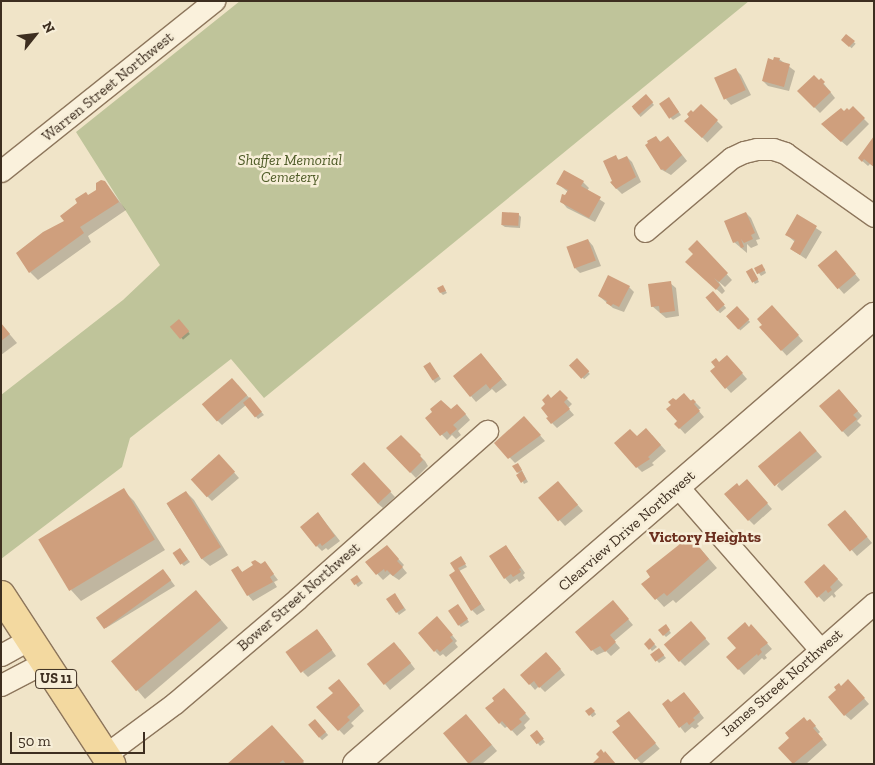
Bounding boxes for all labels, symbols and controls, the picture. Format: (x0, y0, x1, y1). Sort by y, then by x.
north arrow (10, 10, 60, 60)
street label: Warren Street Northwest (39, 28, 177, 146)
park label: Shaffer Memorial Cemetery (238, 151, 342, 186)
street label: Clearview Drive Northwest (555, 467, 699, 595)
district label: Victory Heights (649, 527, 761, 547)
street label: Bower Street Northwest (234, 539, 364, 655)
street label: James Street Northwest (717, 625, 847, 741)
road number: US 11 (35, 668, 77, 691)
scale bar (12, 722, 148, 754)
text: 50 m (18, 732, 51, 750)

